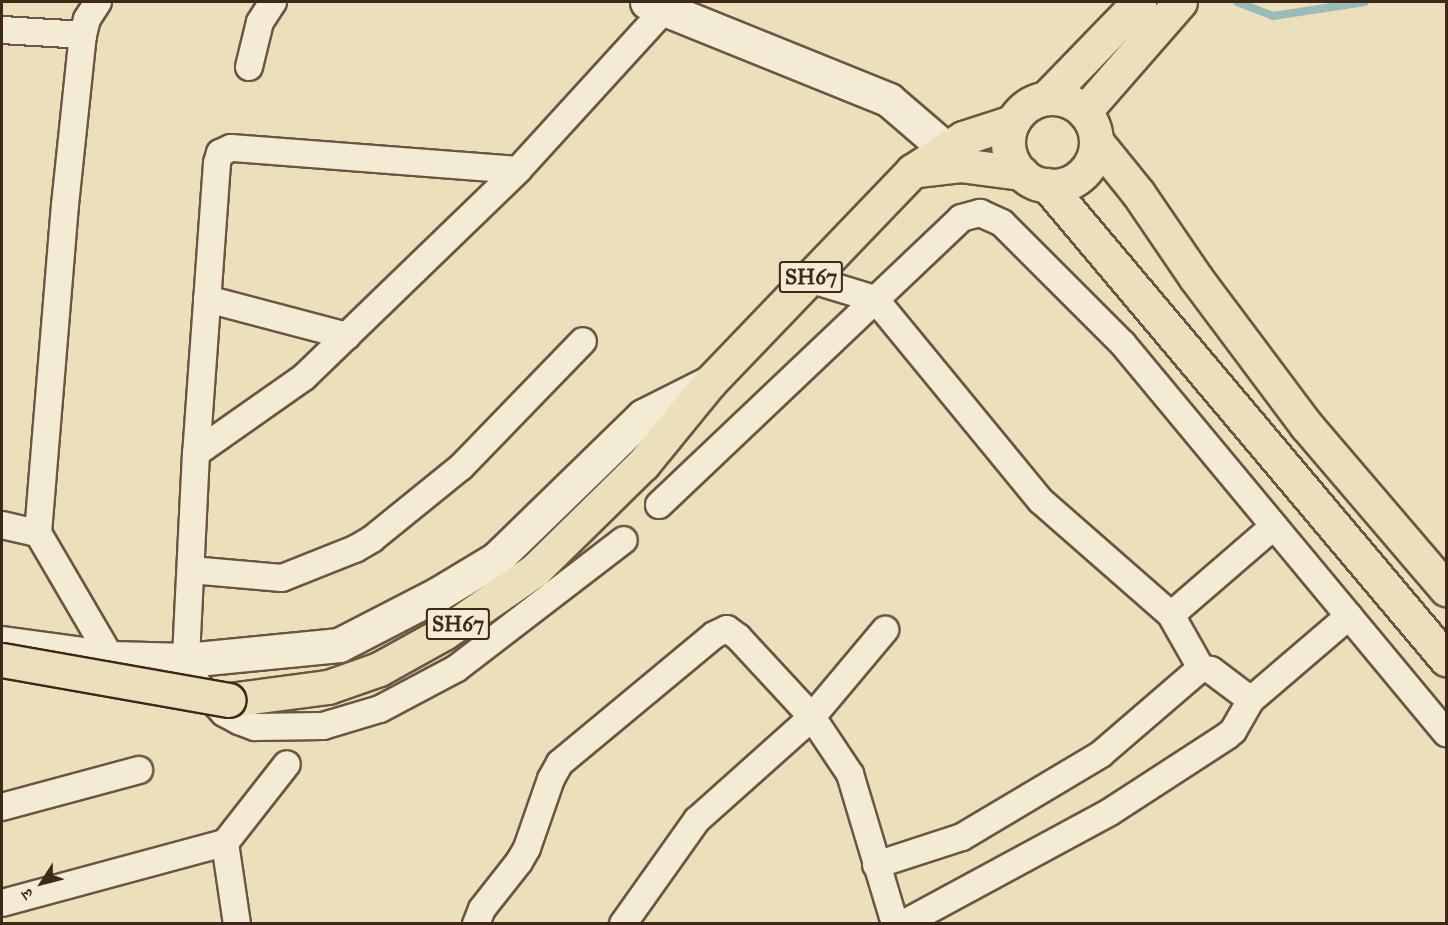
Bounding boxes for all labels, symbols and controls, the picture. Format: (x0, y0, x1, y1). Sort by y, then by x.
road number: SH67 (778, 259, 844, 295)
road number: SH67 (425, 606, 491, 642)
north arrow (12, 853, 72, 913)
text: उ (17, 885, 37, 903)

